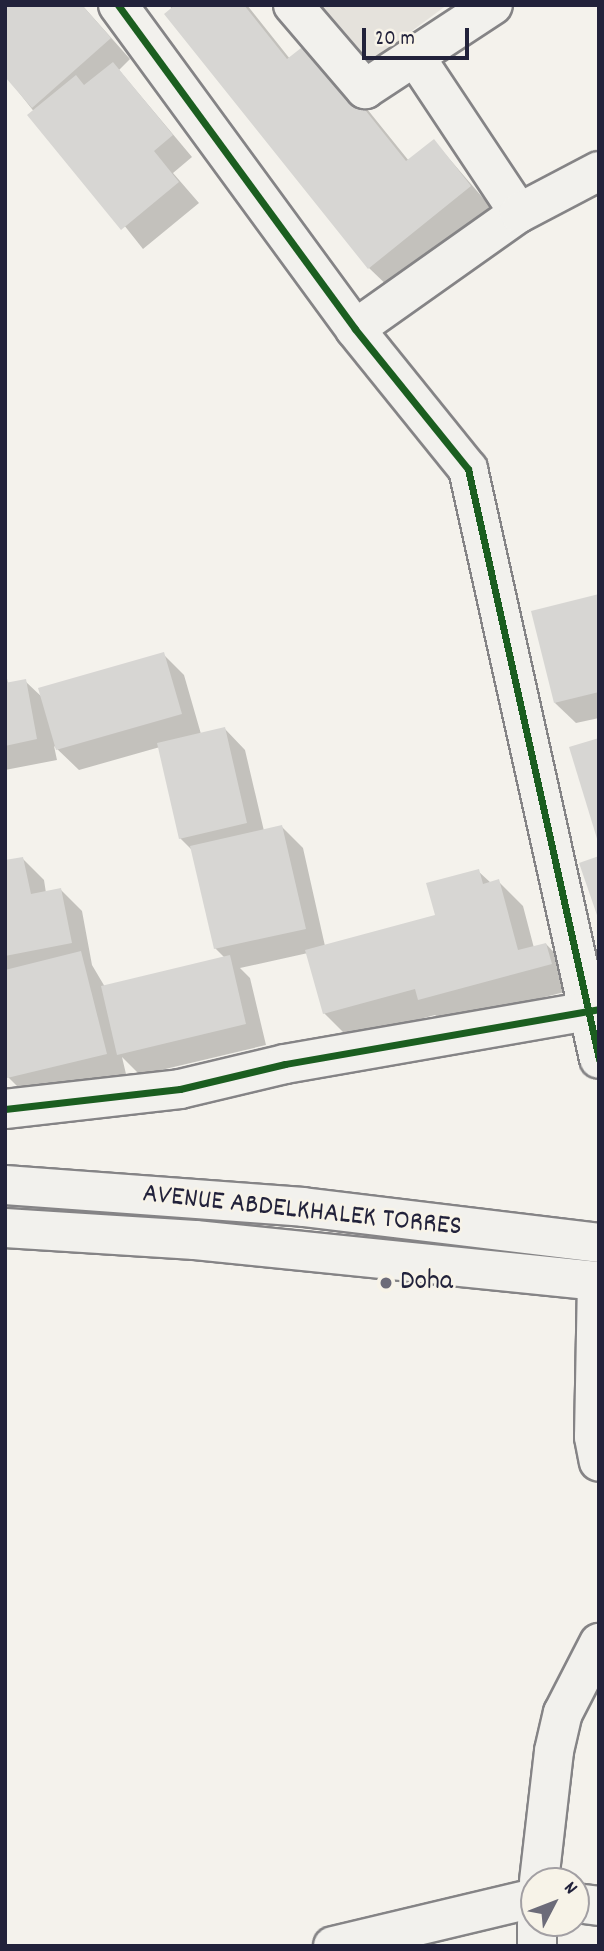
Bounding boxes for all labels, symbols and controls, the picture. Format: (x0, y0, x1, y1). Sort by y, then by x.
scale bar (366, 14, 473, 58)
text: 20 m (375, 25, 415, 55)
street label: AVENUE ABDELKHALEK TORRES (141, 1179, 463, 1245)
place label: Doha (400, 1266, 453, 1300)
marker: Doha (378, 1275, 394, 1291)
north arrow (520, 1867, 590, 1937)
text: N (556, 1876, 583, 1901)

